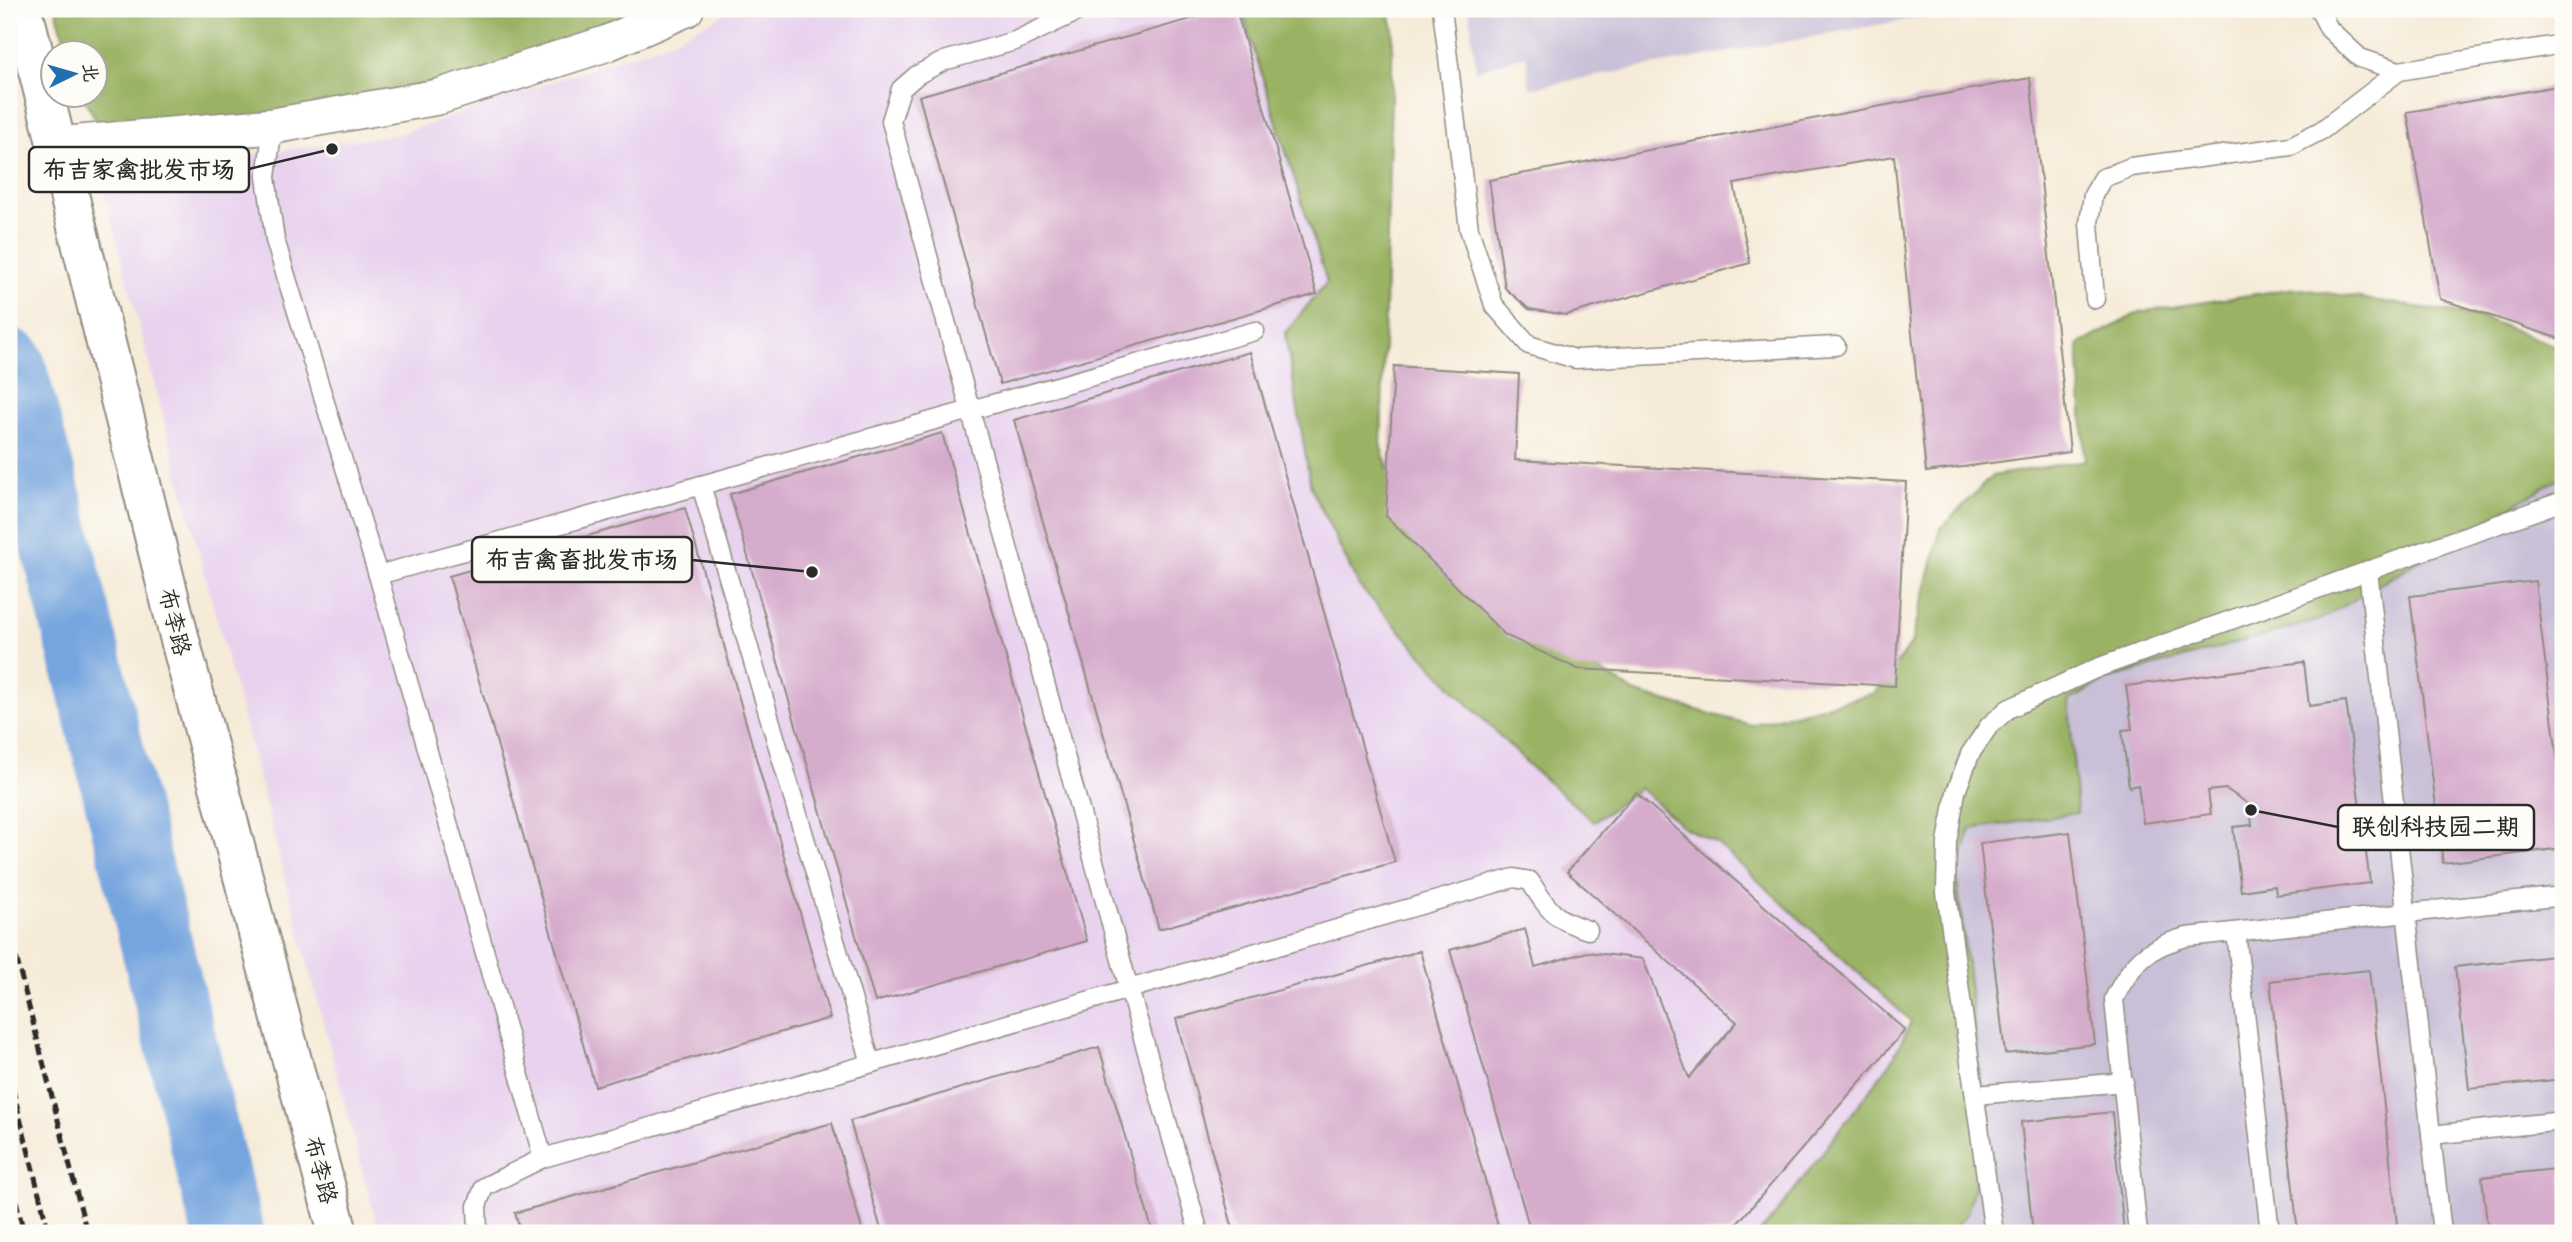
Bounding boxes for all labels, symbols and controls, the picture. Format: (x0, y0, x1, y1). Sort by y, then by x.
north arrow (38, 38, 108, 108)
text: 北 (78, 62, 102, 83)
callout: 布吉家禽批发市场 (29, 147, 249, 192)
text: 布吉家禽批发市场 (43, 156, 235, 184)
callout: 布吉禽畜批发市场 (472, 537, 692, 582)
text: 布吉禽畜批发市场 (486, 546, 678, 574)
street label: 布李路 (153, 585, 196, 659)
callout: 联创科技园二期 (2338, 805, 2534, 850)
text: 联创科技园二期 (2352, 813, 2520, 841)
street label: 布李路 (299, 1133, 342, 1207)

